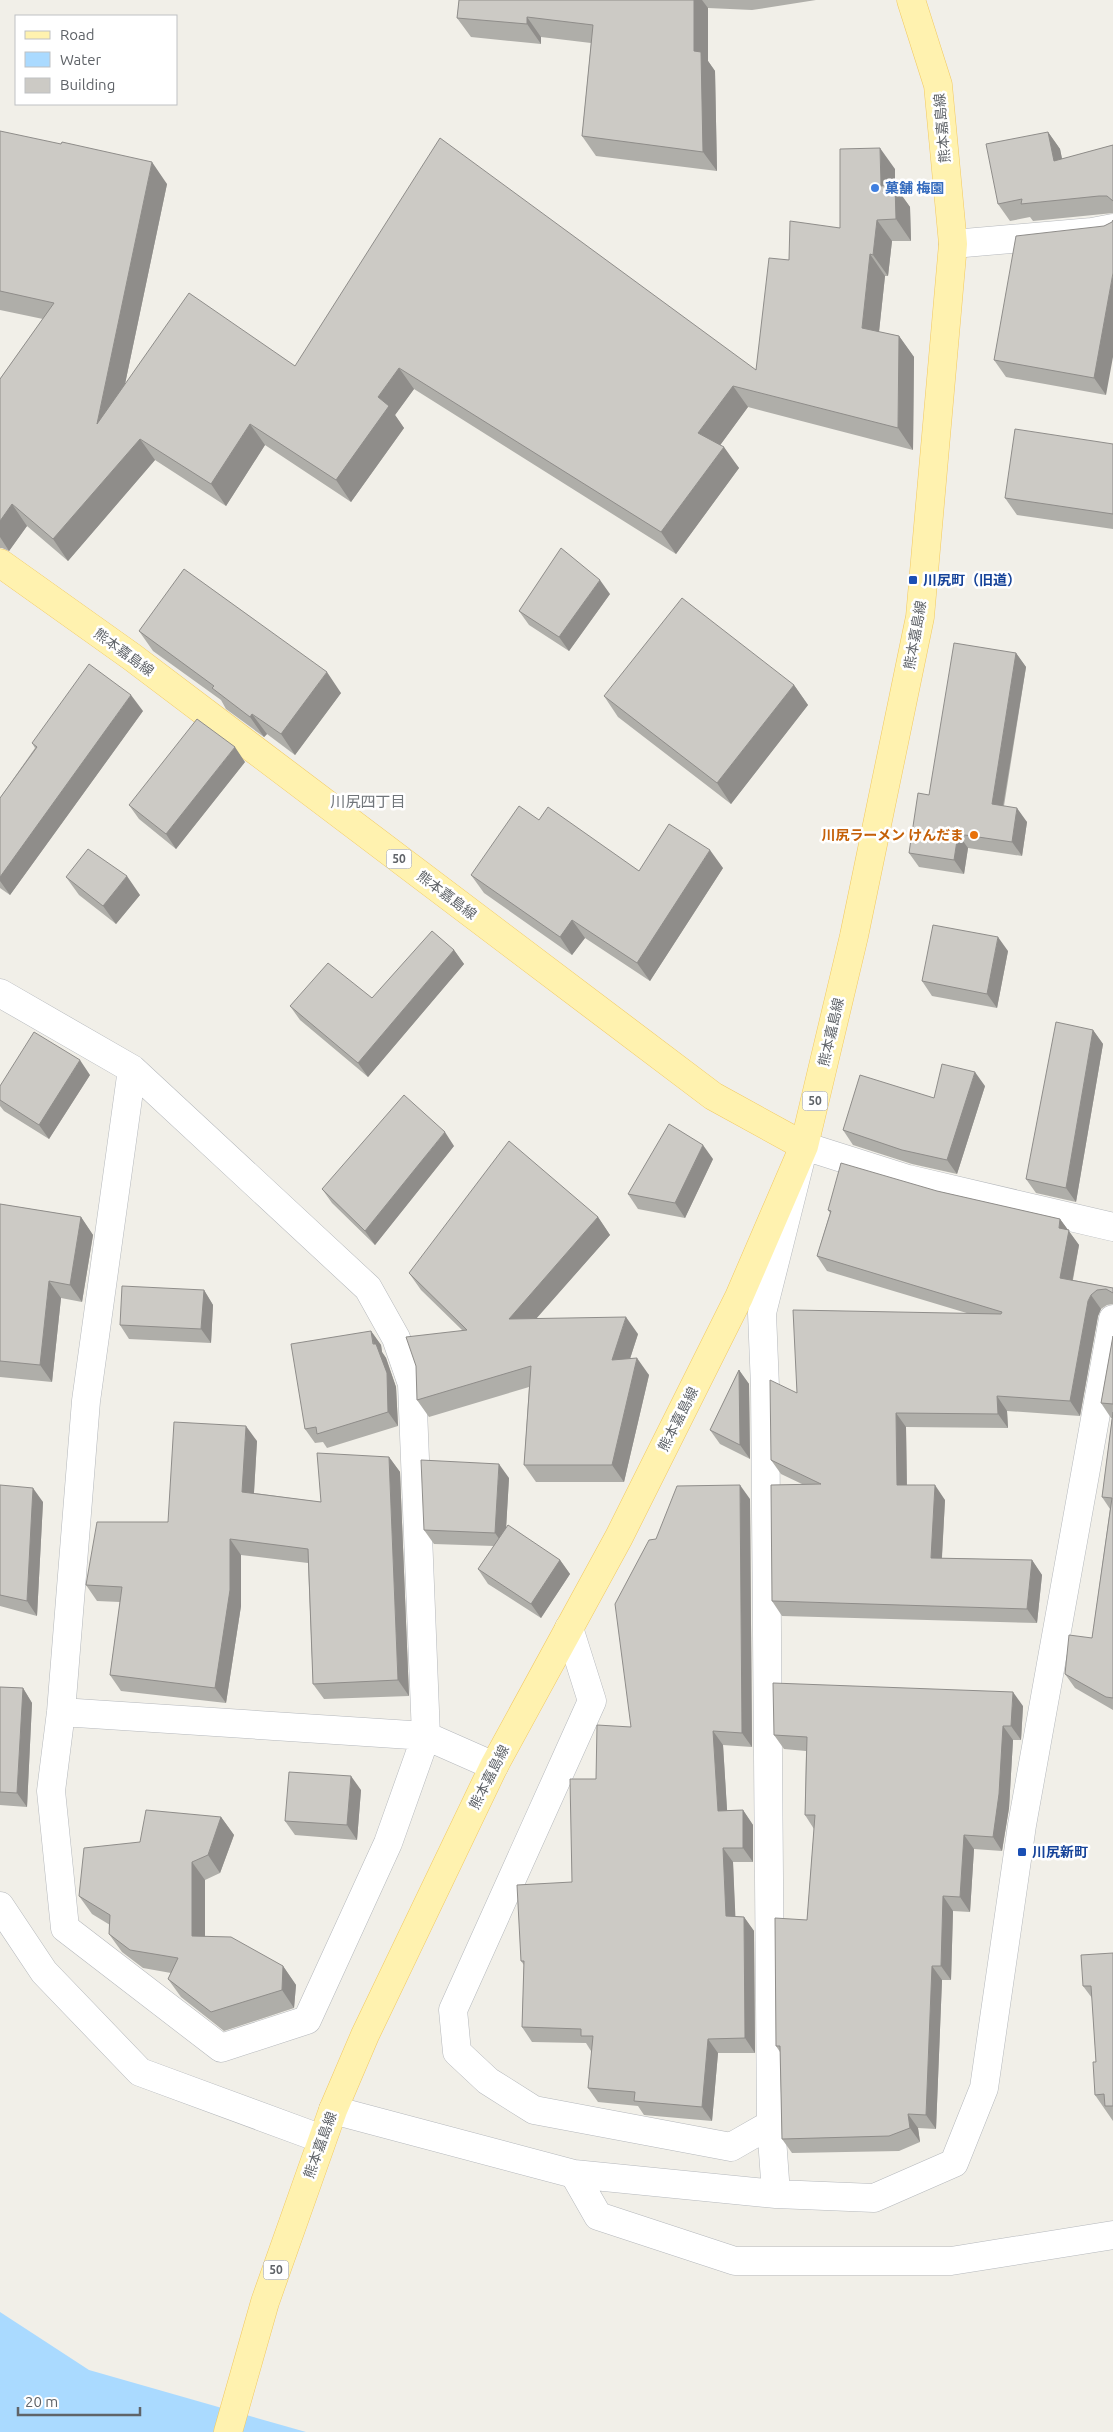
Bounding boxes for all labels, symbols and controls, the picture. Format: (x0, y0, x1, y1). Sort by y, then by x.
legend (15, 15, 178, 105)
text: Road (60, 26, 95, 43)
text: Water (60, 51, 101, 68)
text: Building (60, 76, 115, 93)
street label: 熊本嘉島線 (931, 92, 953, 164)
place label: 菓舗 梅園 (885, 180, 944, 196)
marker: 菓舗 梅園 (869, 182, 881, 194)
place label: 川尻町（旧道） (923, 572, 1021, 588)
marker: 川尻町（旧道） (907, 574, 919, 586)
street label: 熊本嘉島線 (901, 599, 929, 671)
street label: 熊本嘉島線 (91, 625, 157, 679)
district label: 川尻四丁目 (330, 793, 406, 810)
place label: 川尻ラーメン けんだま (822, 827, 964, 843)
marker: 川尻ラーメン けんだま (968, 829, 980, 841)
road number: 50 (386, 850, 412, 869)
street label: 熊本嘉島線 (414, 868, 480, 922)
street label: 熊本嘉島線 (815, 996, 847, 1068)
road number: 50 (802, 1092, 828, 1110)
street label: 熊本嘉島線 (655, 1384, 701, 1454)
street label: 熊本嘉島線 (466, 1742, 512, 1812)
place label: 川尻新町 (1032, 1844, 1088, 1860)
marker: 川尻新町 (1016, 1846, 1028, 1858)
street label: 熊本嘉島線 (301, 2109, 339, 2181)
road number: 50 (264, 2260, 288, 2280)
scale bar (18, 2384, 140, 2416)
text: 20 m (25, 2393, 58, 2410)

